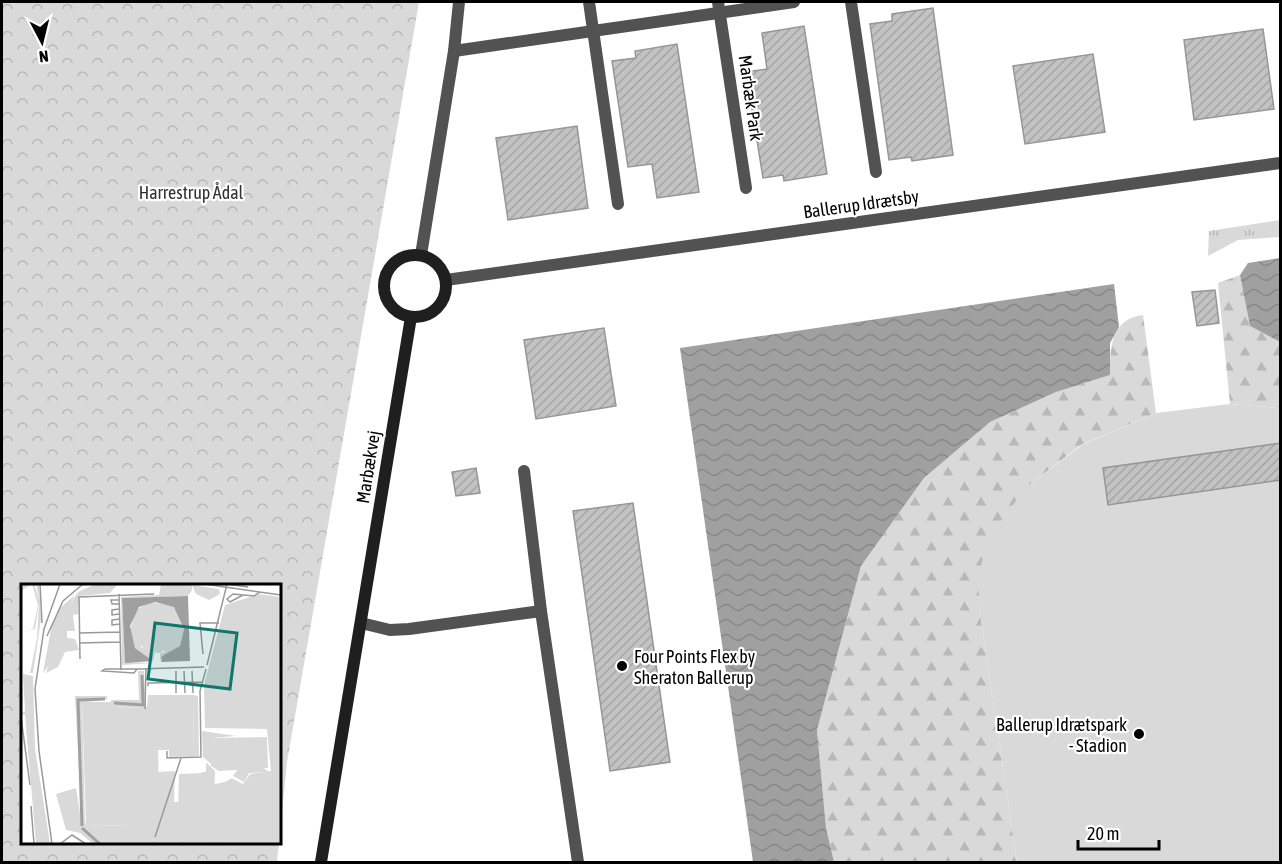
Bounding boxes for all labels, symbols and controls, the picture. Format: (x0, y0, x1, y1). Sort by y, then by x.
north arrow (12, 12, 72, 72)
text: N (38, 47, 50, 66)
street label: Marbæk Park (735, 54, 767, 142)
park label: Harrestrup Ådal (139, 182, 244, 203)
street label: Ballerup Idrætsby (802, 185, 920, 223)
street label: Marbækvej (352, 429, 384, 505)
inset map (21, 584, 280, 843)
place label: Four Points Flex by Sheraton Ballerup (634, 646, 755, 688)
marker: Four Points Flex by Sheraton Ballerup (615, 659, 629, 673)
place label: Ballerup Idrætspark - Stadion (996, 714, 1127, 756)
marker: Ballerup Idrætspark - Stadion (1132, 727, 1146, 741)
scale bar (1078, 813, 1159, 851)
text: 20 m (1087, 823, 1119, 844)

